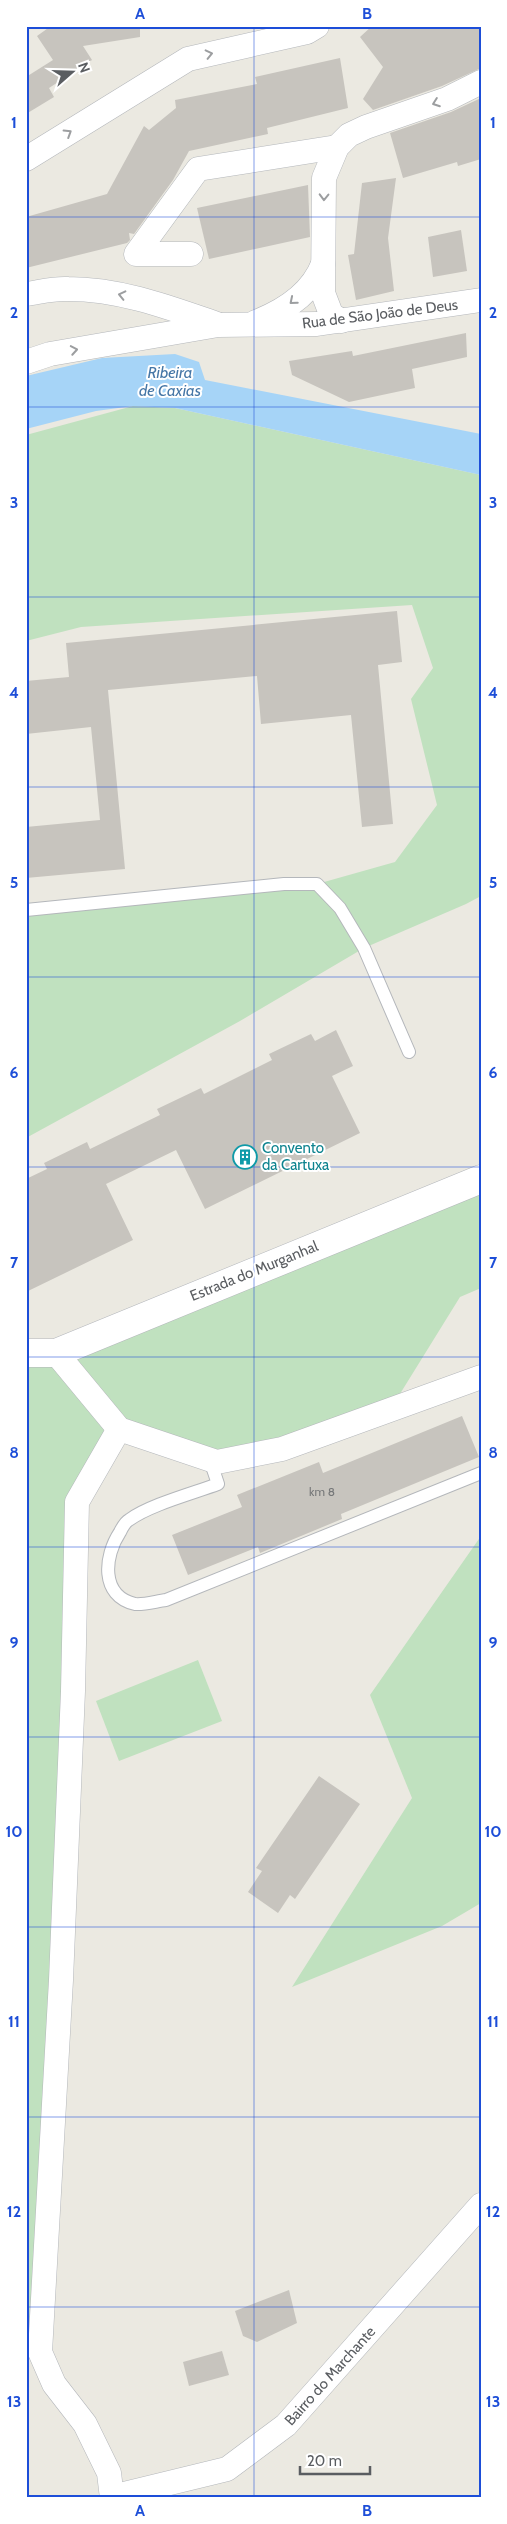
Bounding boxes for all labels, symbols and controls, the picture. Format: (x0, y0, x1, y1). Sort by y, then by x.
text: A (135, 4, 145, 23)
text: B (362, 4, 372, 23)
north arrow (48, 48, 98, 98)
one-way arrow (204, 49, 213, 60)
text: N (74, 60, 94, 75)
one-way arrow (433, 97, 441, 107)
text: 1 (11, 113, 17, 132)
text: 1 (490, 113, 496, 132)
one-way arrow (62, 130, 71, 140)
one-way arrow (319, 193, 329, 201)
one-way arrow (117, 290, 126, 301)
one-way arrow (290, 295, 299, 304)
street label: Rua de São João de Deus (301, 296, 459, 332)
text: 2 (10, 303, 18, 322)
text: 2 (489, 303, 497, 322)
one-way arrow (69, 346, 78, 356)
water label: Ribeira de Caxias (139, 363, 201, 400)
text: 3 (10, 493, 18, 512)
text: 3 (489, 493, 497, 512)
text: 4 (9, 683, 19, 702)
text: 4 (488, 683, 498, 702)
text: 5 (10, 873, 18, 892)
text: 5 (489, 873, 497, 892)
text: 6 (10, 1063, 19, 1082)
text: 6 (489, 1063, 498, 1082)
place label: Convento da Cartuxa (262, 1139, 330, 1174)
building icon: Convento da Cartuxa (232, 1144, 258, 1170)
street label: Estrada do Murganhal (187, 1237, 321, 1305)
text: 7 (10, 1253, 19, 1272)
text: 7 (489, 1253, 498, 1272)
text: 8 (9, 1443, 19, 1462)
text: 8 (488, 1443, 498, 1462)
house number: km 8 (309, 1484, 335, 1499)
text: 9 (10, 1633, 19, 1652)
text: 9 (489, 1633, 498, 1652)
text: 10 (5, 1822, 23, 1841)
text: 10 (484, 1822, 502, 1841)
text: 11 (8, 2012, 20, 2031)
text: 11 (487, 2012, 499, 2031)
text: 12 (7, 2202, 21, 2221)
text: 12 (486, 2202, 500, 2221)
street label: Bairro do Marchante (281, 2323, 379, 2429)
text: 13 (7, 2392, 21, 2411)
text: 13 (486, 2392, 500, 2411)
scale bar (300, 2444, 370, 2476)
text: 20 m (307, 2452, 342, 2470)
text: A (135, 2501, 145, 2520)
text: B (362, 2501, 372, 2520)

